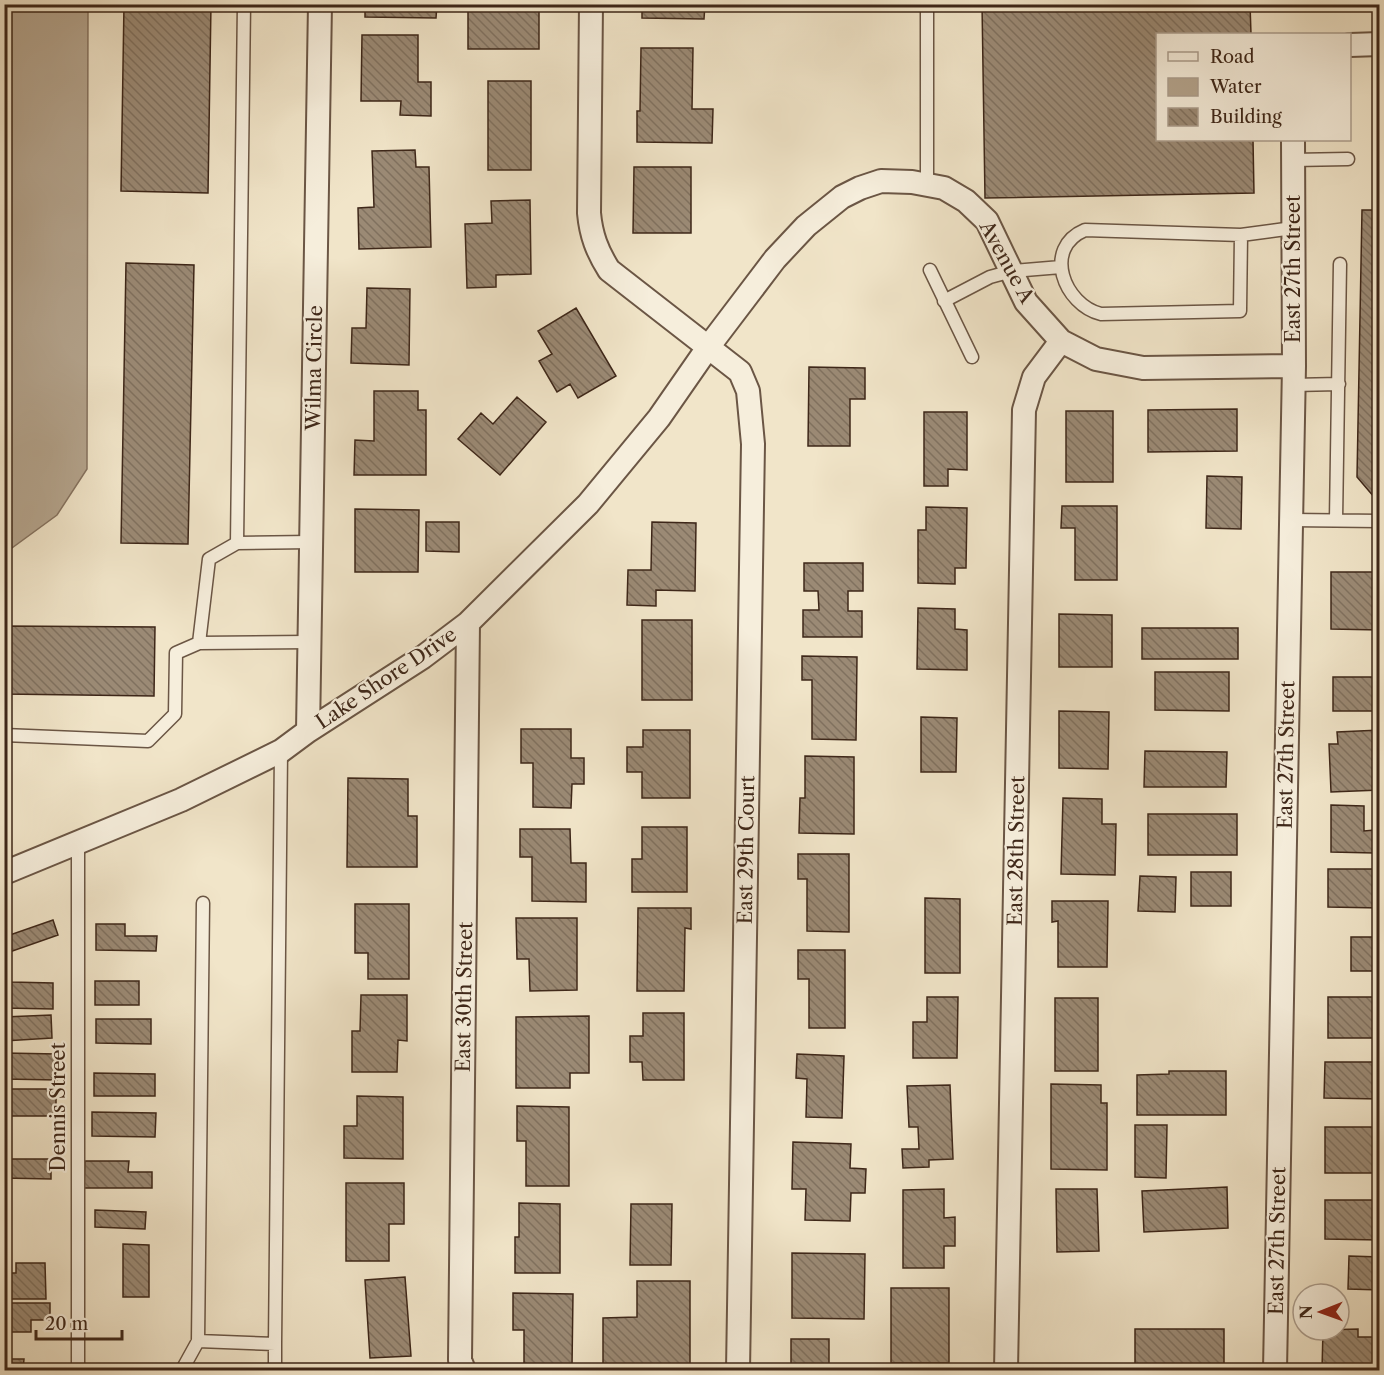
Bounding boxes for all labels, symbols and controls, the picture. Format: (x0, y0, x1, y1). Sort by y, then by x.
legend (1156, 33, 1351, 141)
text: Road (1210, 46, 1255, 68)
text: Water (1209, 76, 1262, 98)
text: Building (1210, 106, 1282, 128)
street label: East 27th Street (1281, 195, 1305, 343)
street label: Avenue A (974, 216, 1040, 308)
street label: Wilma Circle (301, 305, 327, 432)
street label: Lake Shore Drive (311, 622, 461, 734)
street label: East 27th Street (1273, 681, 1299, 829)
street label: East 29th Court (733, 775, 759, 925)
street label: East 28th Street (1003, 776, 1029, 926)
street label: East 30th Street (451, 921, 477, 1073)
street label: Dennis Street (46, 1042, 70, 1172)
street label: East 27th Street (1264, 1167, 1290, 1315)
north arrow (1291, 1282, 1351, 1342)
scale bar (36, 1303, 122, 1341)
text: N (1296, 1305, 1316, 1319)
text: 20 m (45, 1313, 89, 1335)

